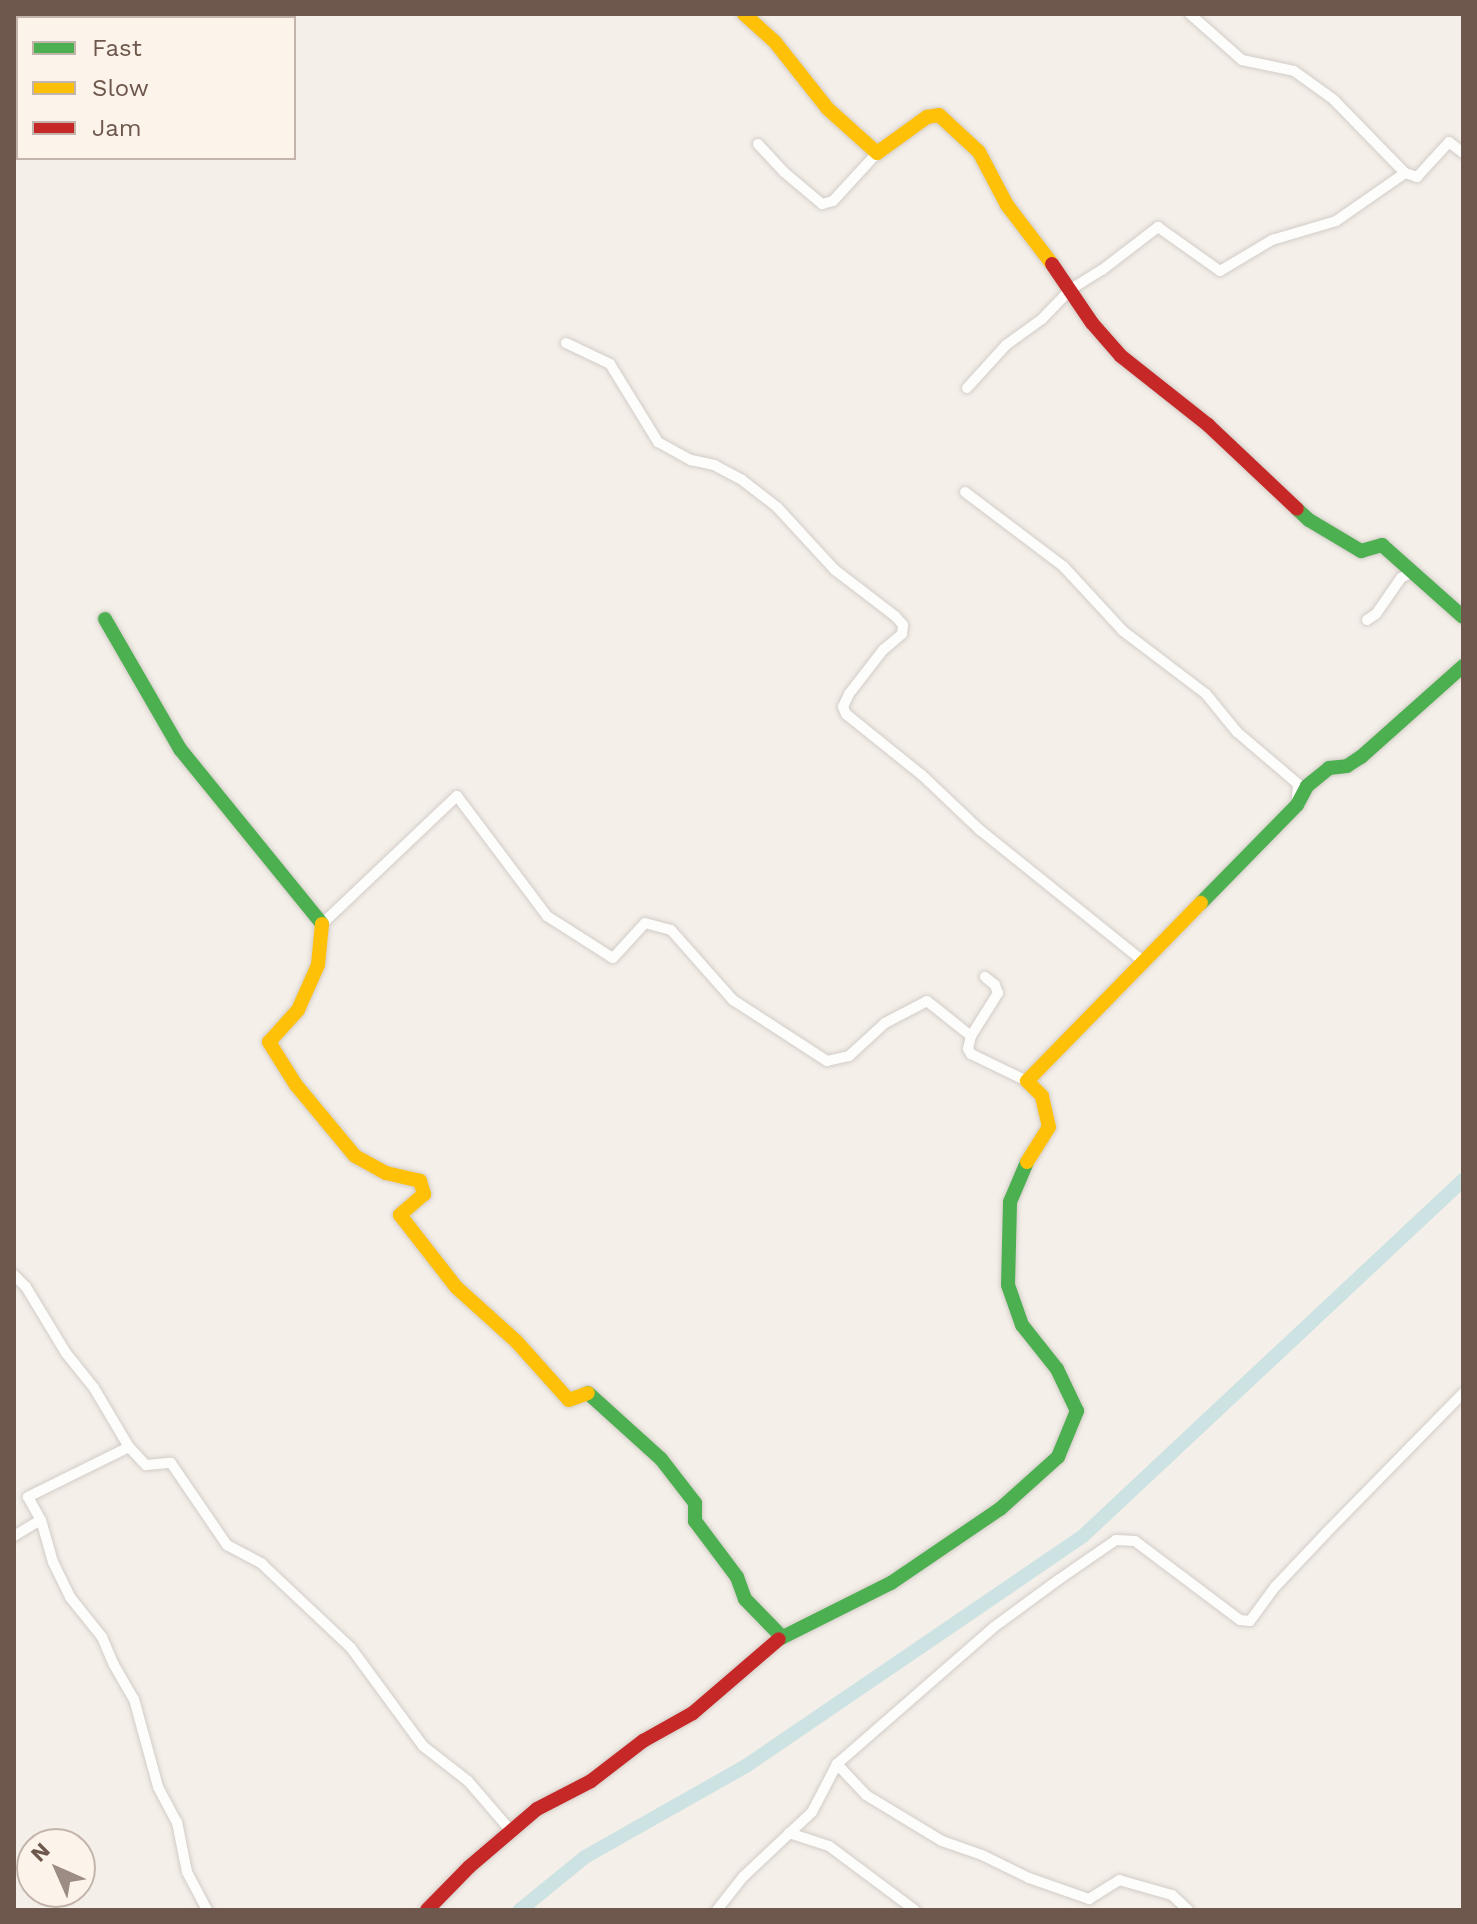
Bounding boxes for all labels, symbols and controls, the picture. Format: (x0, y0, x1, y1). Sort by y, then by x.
legend (16, 16, 296, 160)
text: Fast (92, 34, 142, 62)
text: Slow (92, 74, 149, 102)
text: Jam (92, 114, 142, 142)
north arrow (16, 1828, 96, 1908)
text: N (25, 1837, 55, 1867)

